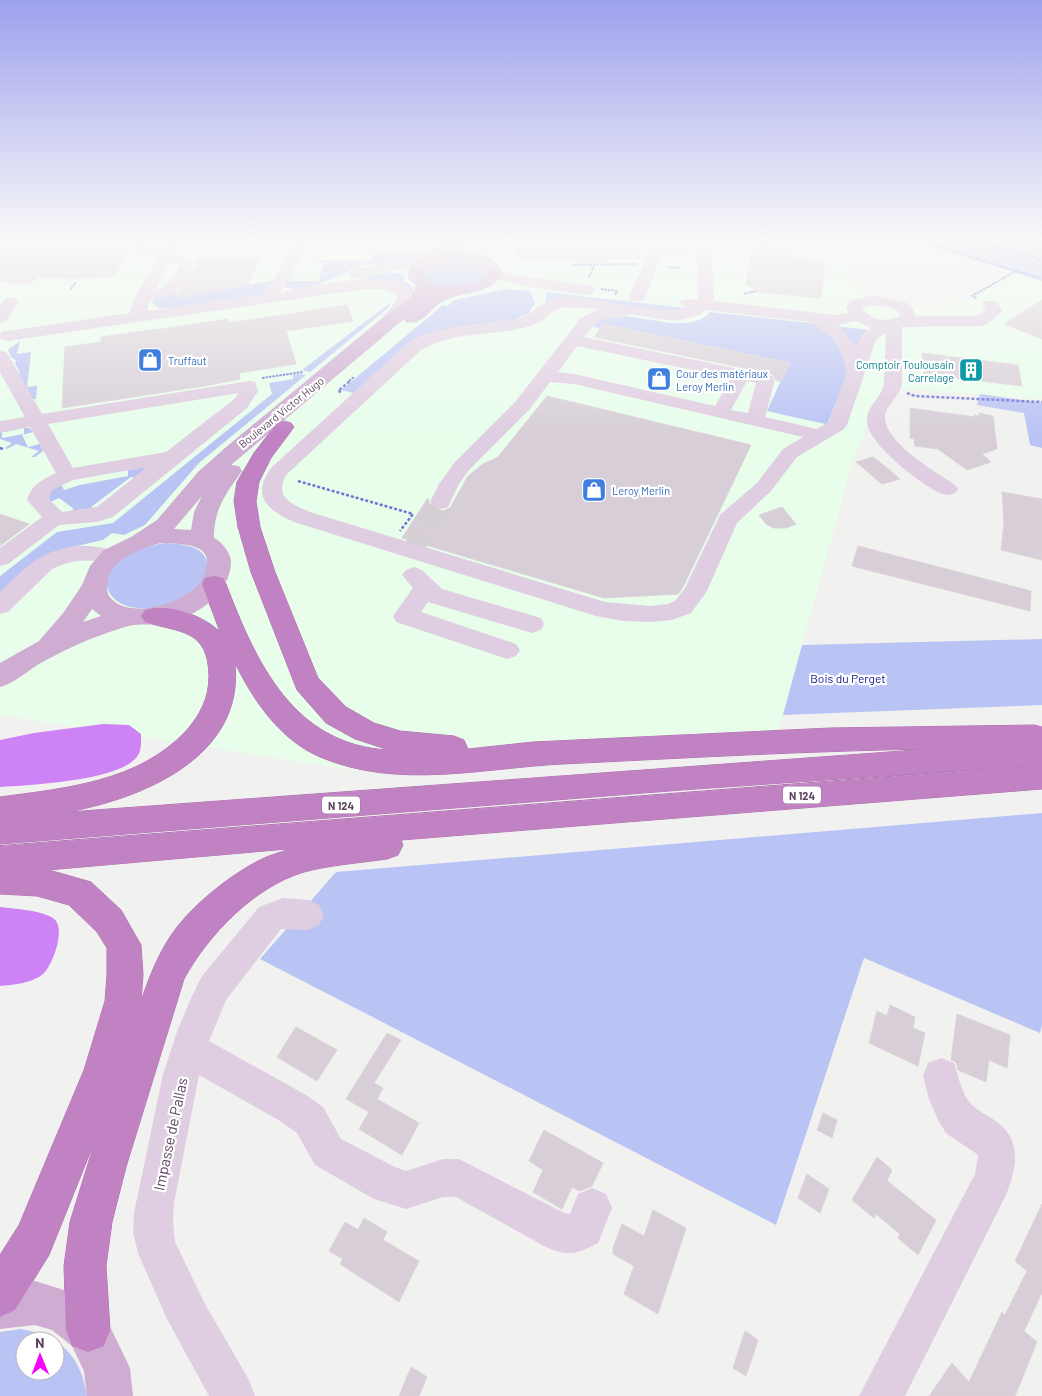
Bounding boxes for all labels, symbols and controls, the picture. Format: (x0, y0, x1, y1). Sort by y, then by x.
shop icon: Truffaut (137, 347, 163, 373)
place label: Truffaut (168, 354, 207, 367)
building icon: Comptoir Toulousain Carrelage (958, 357, 984, 383)
place label: Comptoir Toulousain Carrelage (856, 358, 954, 384)
shop icon: Cour des matériaux Leroy Merlin (646, 366, 672, 392)
place label: Cour des matériaux Leroy Merlin (676, 367, 768, 393)
street label: Boulevard Victor Hugo (236, 374, 326, 450)
shop icon: Leroy Merlin (581, 477, 607, 503)
place label: Leroy Merlin (612, 484, 670, 497)
park label: Bois du Perget (810, 671, 886, 685)
road number: N 124 (783, 786, 821, 804)
road number: N 124 (322, 796, 360, 814)
street label: Impasse de Pallas (149, 1076, 191, 1192)
north arrow (15, 1331, 65, 1381)
text: N (35, 1334, 45, 1351)

